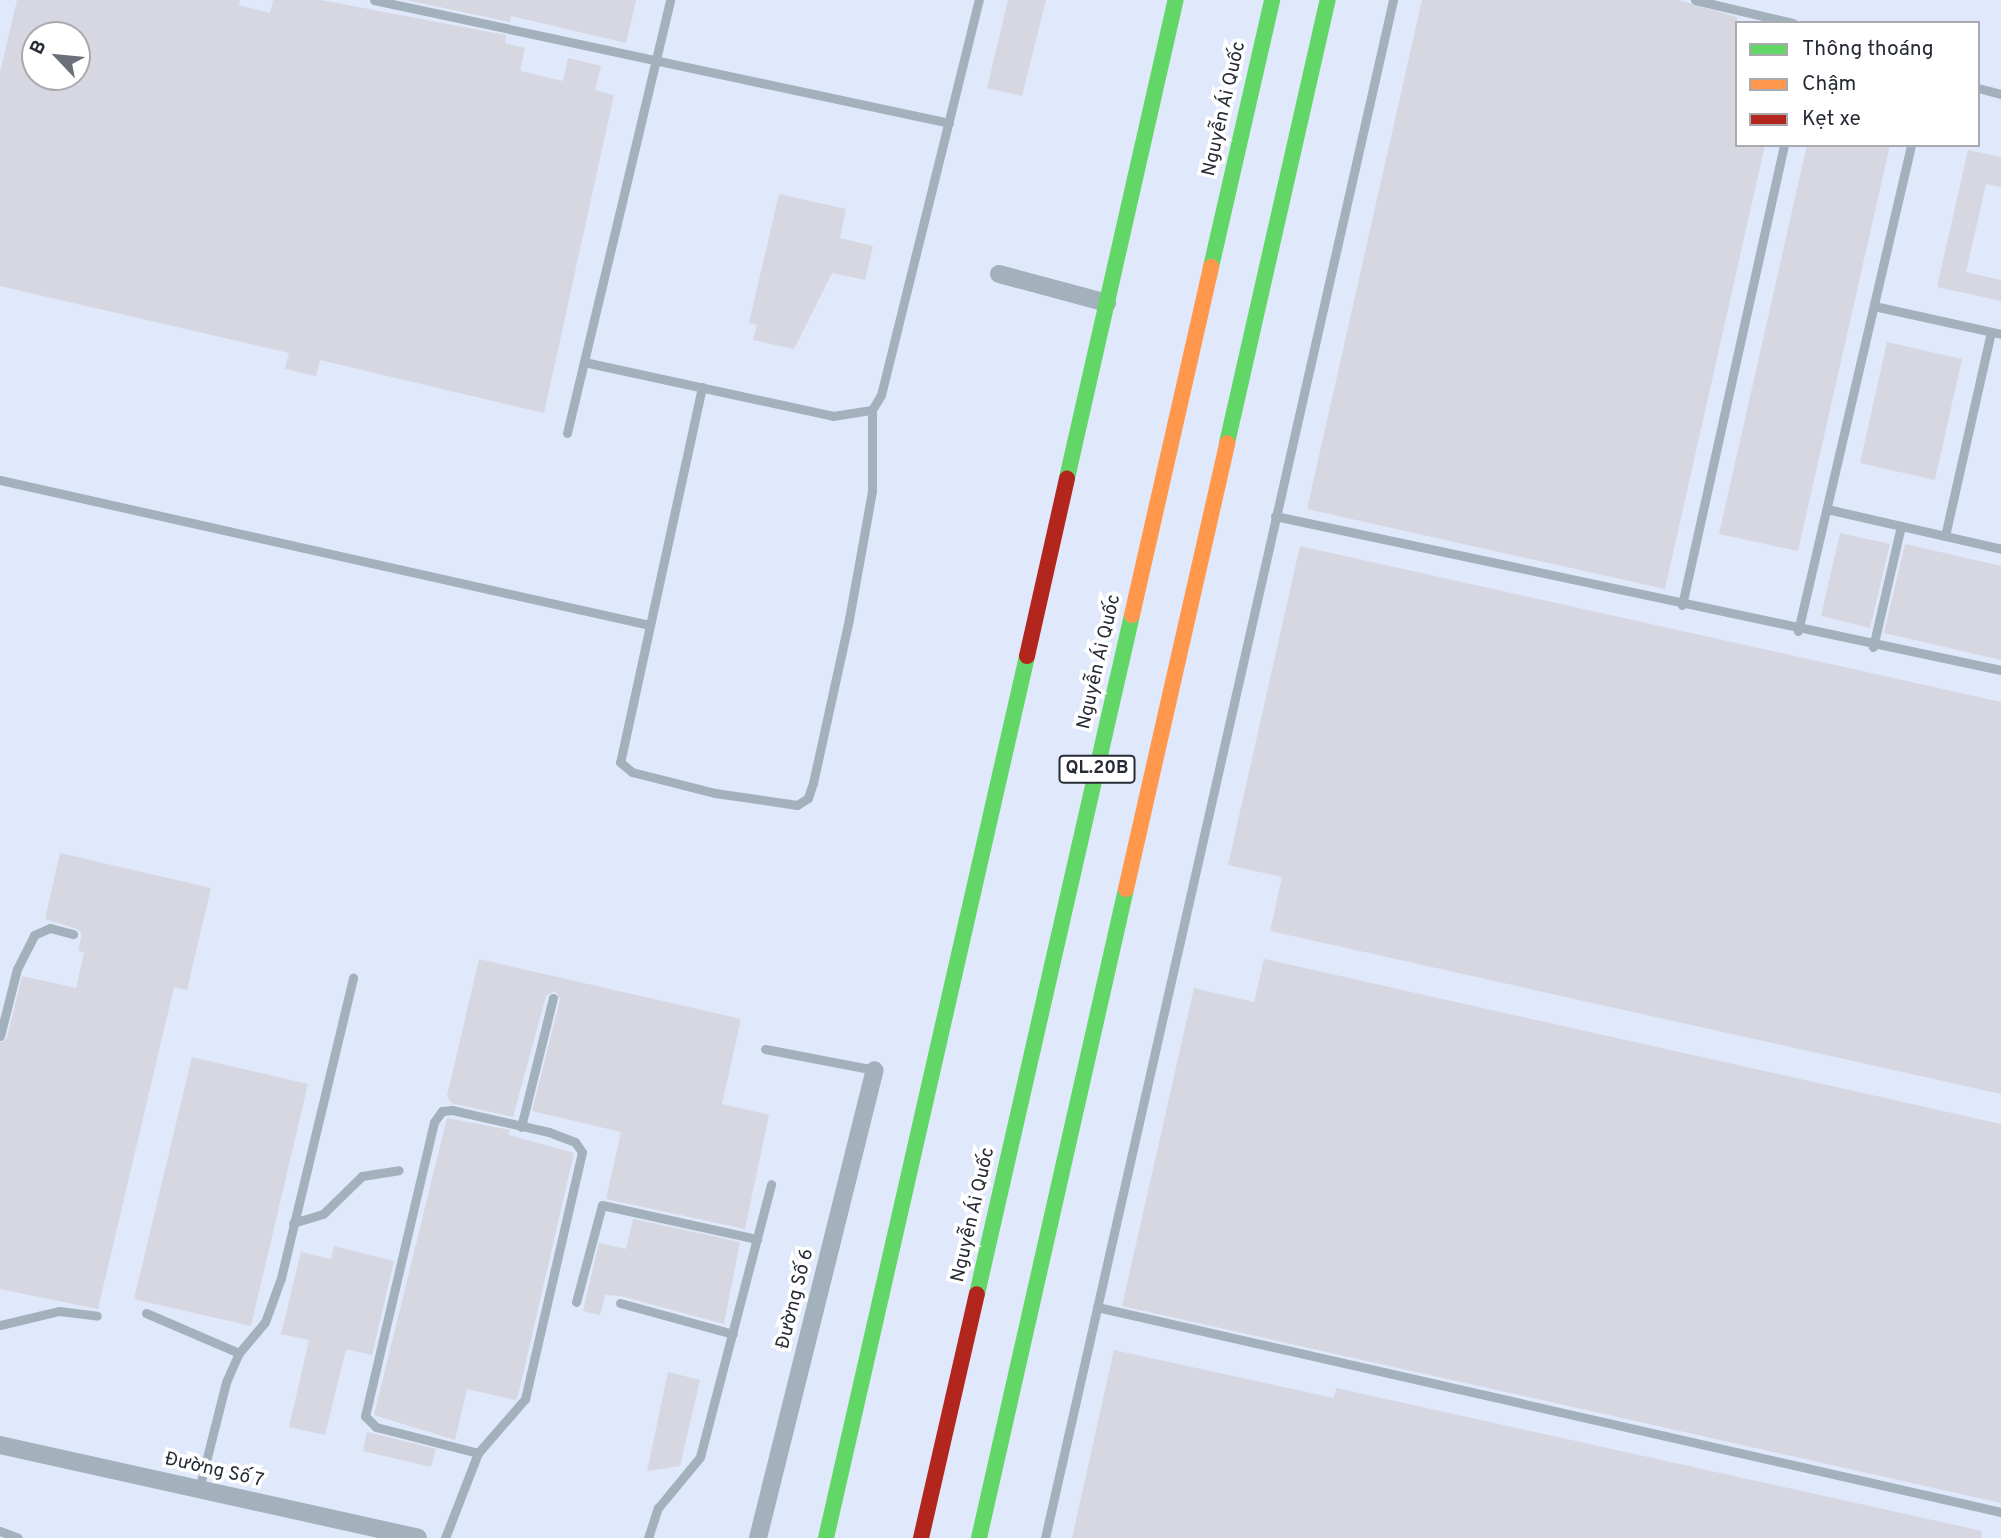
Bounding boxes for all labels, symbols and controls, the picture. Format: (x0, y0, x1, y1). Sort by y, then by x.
north arrow (21, 21, 91, 91)
legend (1735, 21, 1980, 147)
text: Thông thoáng (1802, 36, 1934, 63)
text: B (25, 37, 53, 59)
street label: Nguyễn Ái Quốc (1198, 39, 1252, 179)
text: Chậm (1802, 71, 1856, 98)
text: Kẹt xe (1802, 106, 1861, 133)
street label: Nguyễn Ái Quốc (1073, 592, 1127, 732)
road number: QL.20B (1058, 754, 1136, 784)
street label: Nguyễn Ái Quốc (947, 1145, 1001, 1285)
street label: Đường Số 6 (773, 1246, 819, 1352)
street label: Đường Số 7 (162, 1449, 266, 1493)

